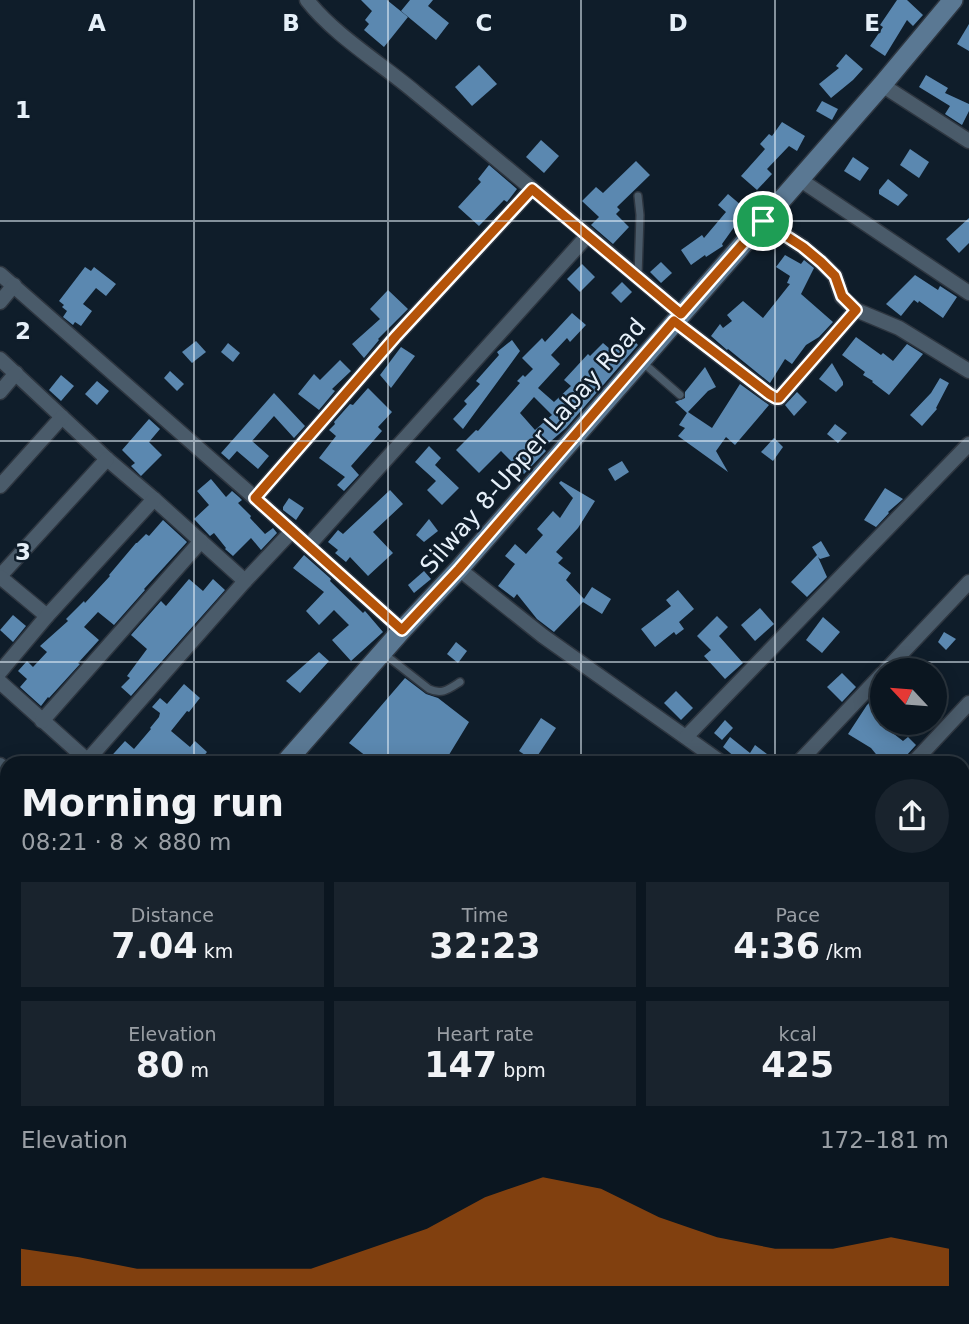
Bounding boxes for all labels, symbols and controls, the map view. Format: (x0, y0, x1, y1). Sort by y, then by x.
text: A (88, 10, 106, 36)
text: B (282, 10, 300, 36)
text: C (476, 10, 492, 36)
text: D (668, 10, 688, 36)
text: E (864, 10, 880, 36)
text: 1 (15, 97, 31, 123)
pin (733, 191, 793, 251)
icon: arrive (744, 202, 782, 240)
street label: Silway 8-Upper Labay Road (414, 313, 652, 579)
text: 2 (15, 318, 31, 344)
text: 3 (15, 539, 31, 565)
north arrow (870, 658, 947, 735)
map controls (870, 658, 947, 735)
button: share (875, 779, 949, 853)
text: Morning run (21, 781, 284, 825)
text: 08:21 · 8 × 880 m (21, 829, 231, 855)
text: Distance (131, 904, 214, 926)
text: Time (462, 904, 508, 926)
text: Pace (775, 904, 820, 926)
text: 7.04 (111, 926, 198, 966)
text: 32:23 (429, 926, 541, 966)
text: 4:36 (733, 926, 820, 966)
text: km (198, 940, 233, 962)
text: /km (820, 940, 862, 962)
text: Elevation (128, 1023, 216, 1045)
text: Heart rate (436, 1023, 534, 1045)
text: kcal (778, 1023, 817, 1045)
text: 80 (136, 1045, 184, 1085)
text: 147 (424, 1045, 497, 1085)
text: 425 (761, 1045, 834, 1085)
text: m (184, 1059, 209, 1081)
text: bpm (497, 1059, 546, 1081)
text: Elevation (21, 1127, 128, 1153)
text: 172–181 m (820, 1127, 949, 1153)

